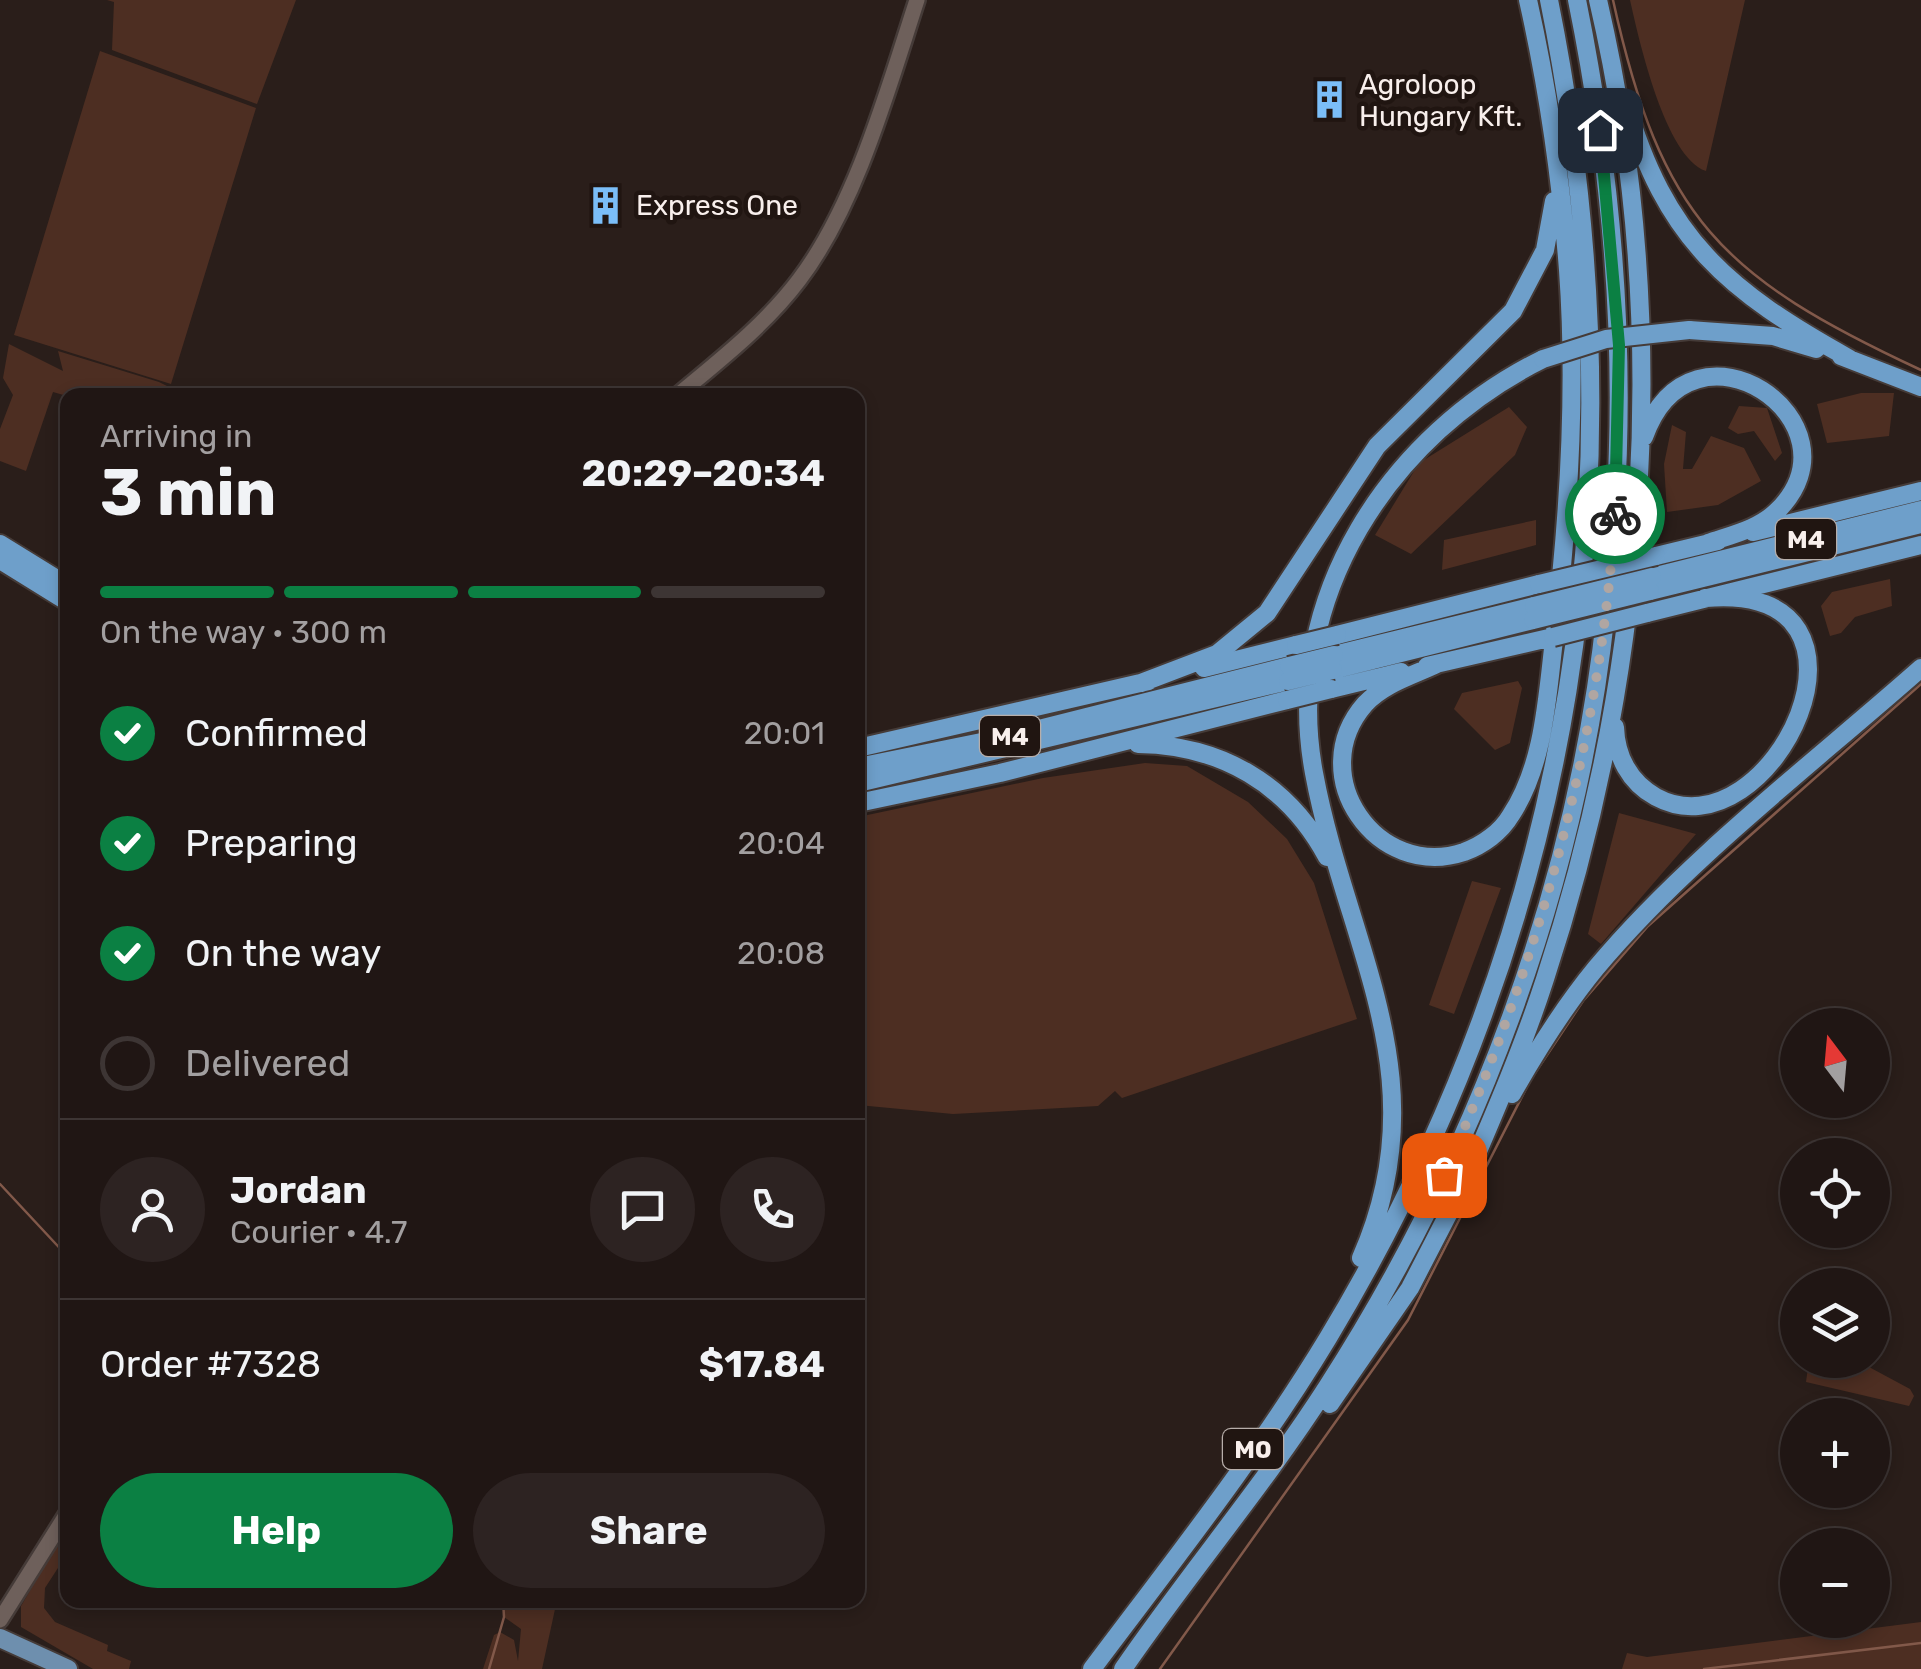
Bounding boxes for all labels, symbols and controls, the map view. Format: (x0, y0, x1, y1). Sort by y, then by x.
place label: Agroloop Hungary Kft. (1359, 68, 1522, 133)
building icon: Agroloop Hungary Kft. (1308, 79, 1350, 121)
pin (1558, 88, 1643, 173)
icon: home (1573, 103, 1628, 158)
building icon: Express One (585, 184, 627, 226)
place label: Express One (636, 189, 798, 222)
text: Arriving in (100, 417, 252, 455)
text: 20:29–20:34 (581, 450, 825, 496)
text: 3 min (100, 454, 277, 531)
courier (1565, 464, 1665, 564)
icon: bike (1588, 487, 1643, 542)
road number: M4 (1776, 519, 1836, 559)
text: On the way · 300 m (100, 613, 387, 651)
icon: check (100, 706, 155, 761)
text: Confirmed (185, 710, 368, 756)
text: 20:01 (744, 714, 825, 752)
road number: M4 (980, 716, 1040, 756)
icon: check (100, 816, 155, 871)
text: Preparing (185, 820, 358, 866)
text: 20:04 (738, 824, 825, 862)
icon: check (100, 926, 155, 981)
text: On the way (185, 930, 381, 976)
text: 20:08 (737, 934, 825, 972)
north arrow (1780, 1008, 1890, 1118)
map controls (1780, 1008, 1890, 1638)
text: Delivered (185, 1040, 350, 1086)
pin (1402, 1133, 1487, 1218)
button: locate (1780, 1138, 1890, 1248)
icon: bag (1417, 1148, 1472, 1203)
button: person (100, 1157, 205, 1262)
button: chat (590, 1157, 695, 1262)
button: phone (720, 1157, 825, 1262)
text: Jordan (230, 1167, 367, 1213)
text: Courier · 4.7 (230, 1213, 407, 1251)
button: layers (1780, 1268, 1890, 1378)
text: Order #7328 (100, 1341, 321, 1387)
text: $17.84 (699, 1341, 825, 1387)
button: + (1780, 1398, 1890, 1508)
road number: M0 (1223, 1429, 1283, 1469)
button: Help (100, 1473, 453, 1588)
button: Share (473, 1473, 825, 1588)
button: − (1780, 1528, 1890, 1638)

